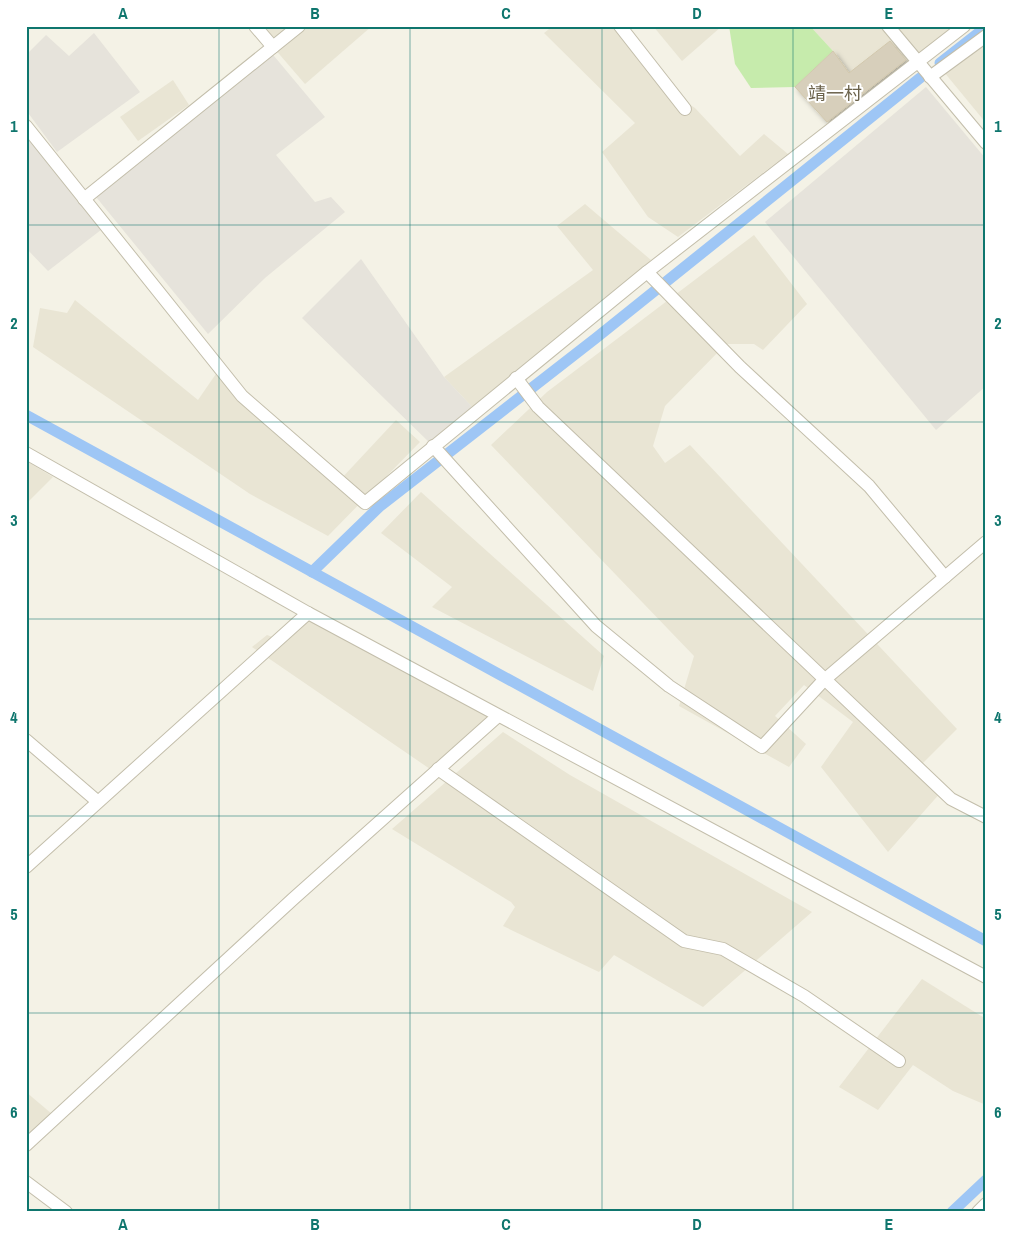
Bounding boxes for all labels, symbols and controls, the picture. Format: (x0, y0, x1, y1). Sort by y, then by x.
text: A (118, 2, 128, 24)
text: B (310, 2, 320, 24)
text: C (501, 2, 511, 24)
text: D (692, 2, 702, 24)
text: E (885, 2, 894, 24)
district label: 靖一村 (808, 81, 862, 106)
text: 1 (10, 115, 18, 137)
text: 1 (994, 115, 1002, 137)
text: 2 (10, 312, 18, 334)
text: 2 (994, 312, 1002, 334)
text: 3 (10, 509, 18, 531)
text: 3 (994, 509, 1002, 531)
text: 4 (10, 706, 18, 728)
text: 4 (994, 706, 1002, 728)
text: 5 (10, 903, 18, 925)
text: 5 (994, 903, 1002, 925)
text: 6 (10, 1101, 18, 1123)
text: 6 (994, 1101, 1002, 1123)
text: A (118, 1213, 128, 1235)
text: B (310, 1213, 320, 1235)
text: C (501, 1213, 511, 1235)
text: D (692, 1213, 702, 1235)
text: E (885, 1213, 894, 1235)

